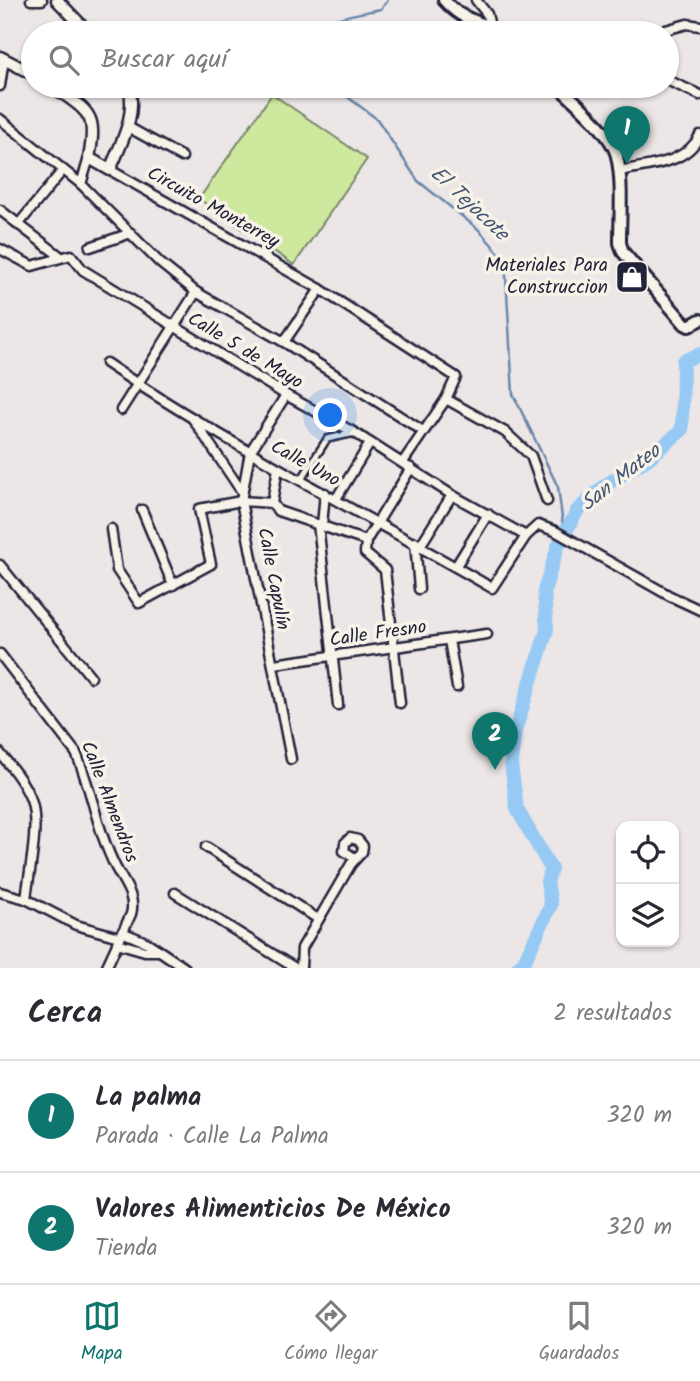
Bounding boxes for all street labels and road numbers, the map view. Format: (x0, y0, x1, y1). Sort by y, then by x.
street label: Circuito Monterrey (141, 159, 286, 257)
street label: Calle 5 de Mayo (181, 304, 309, 398)
street label: Calle Uno (265, 432, 345, 496)
street label: Calle Capulín (248, 525, 298, 633)
street label: Calle Fresno (328, 612, 428, 656)
street label: Calle Almendros (72, 737, 146, 867)

